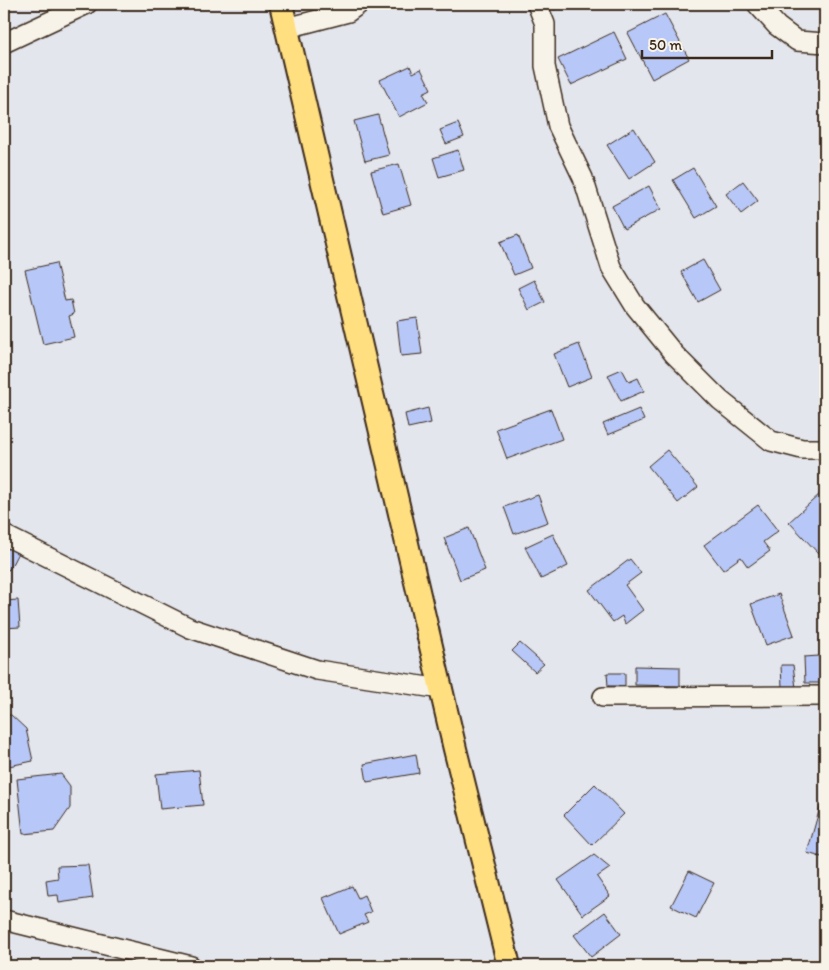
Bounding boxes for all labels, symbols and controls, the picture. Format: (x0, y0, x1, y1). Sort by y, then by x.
scale bar (642, 28, 772, 60)
text: 50 m (649, 36, 682, 54)

